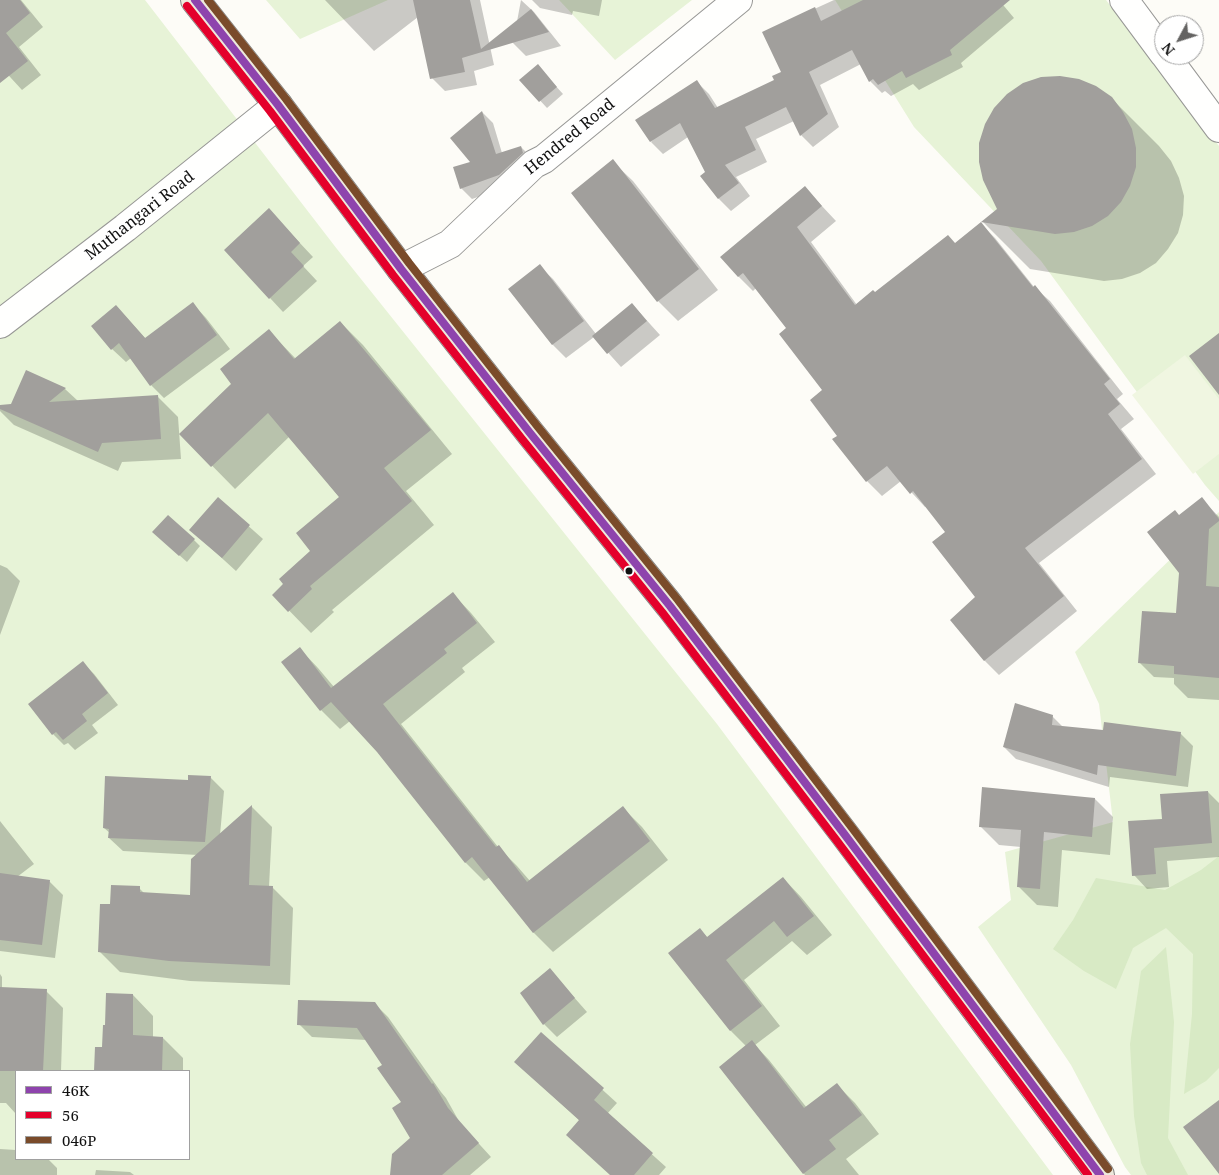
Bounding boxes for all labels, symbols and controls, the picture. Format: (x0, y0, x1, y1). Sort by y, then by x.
north arrow (1154, 15, 1204, 65)
text: N (1157, 39, 1179, 60)
street label: Hendred Road (521, 95, 619, 179)
street label: Muthangari Road (82, 167, 198, 265)
unlabelled marker (624, 566, 634, 576)
legend (15, 1070, 190, 1160)
text: 46K (62, 1080, 89, 1100)
text: 56 (62, 1105, 79, 1125)
text: 046P (62, 1130, 96, 1150)

